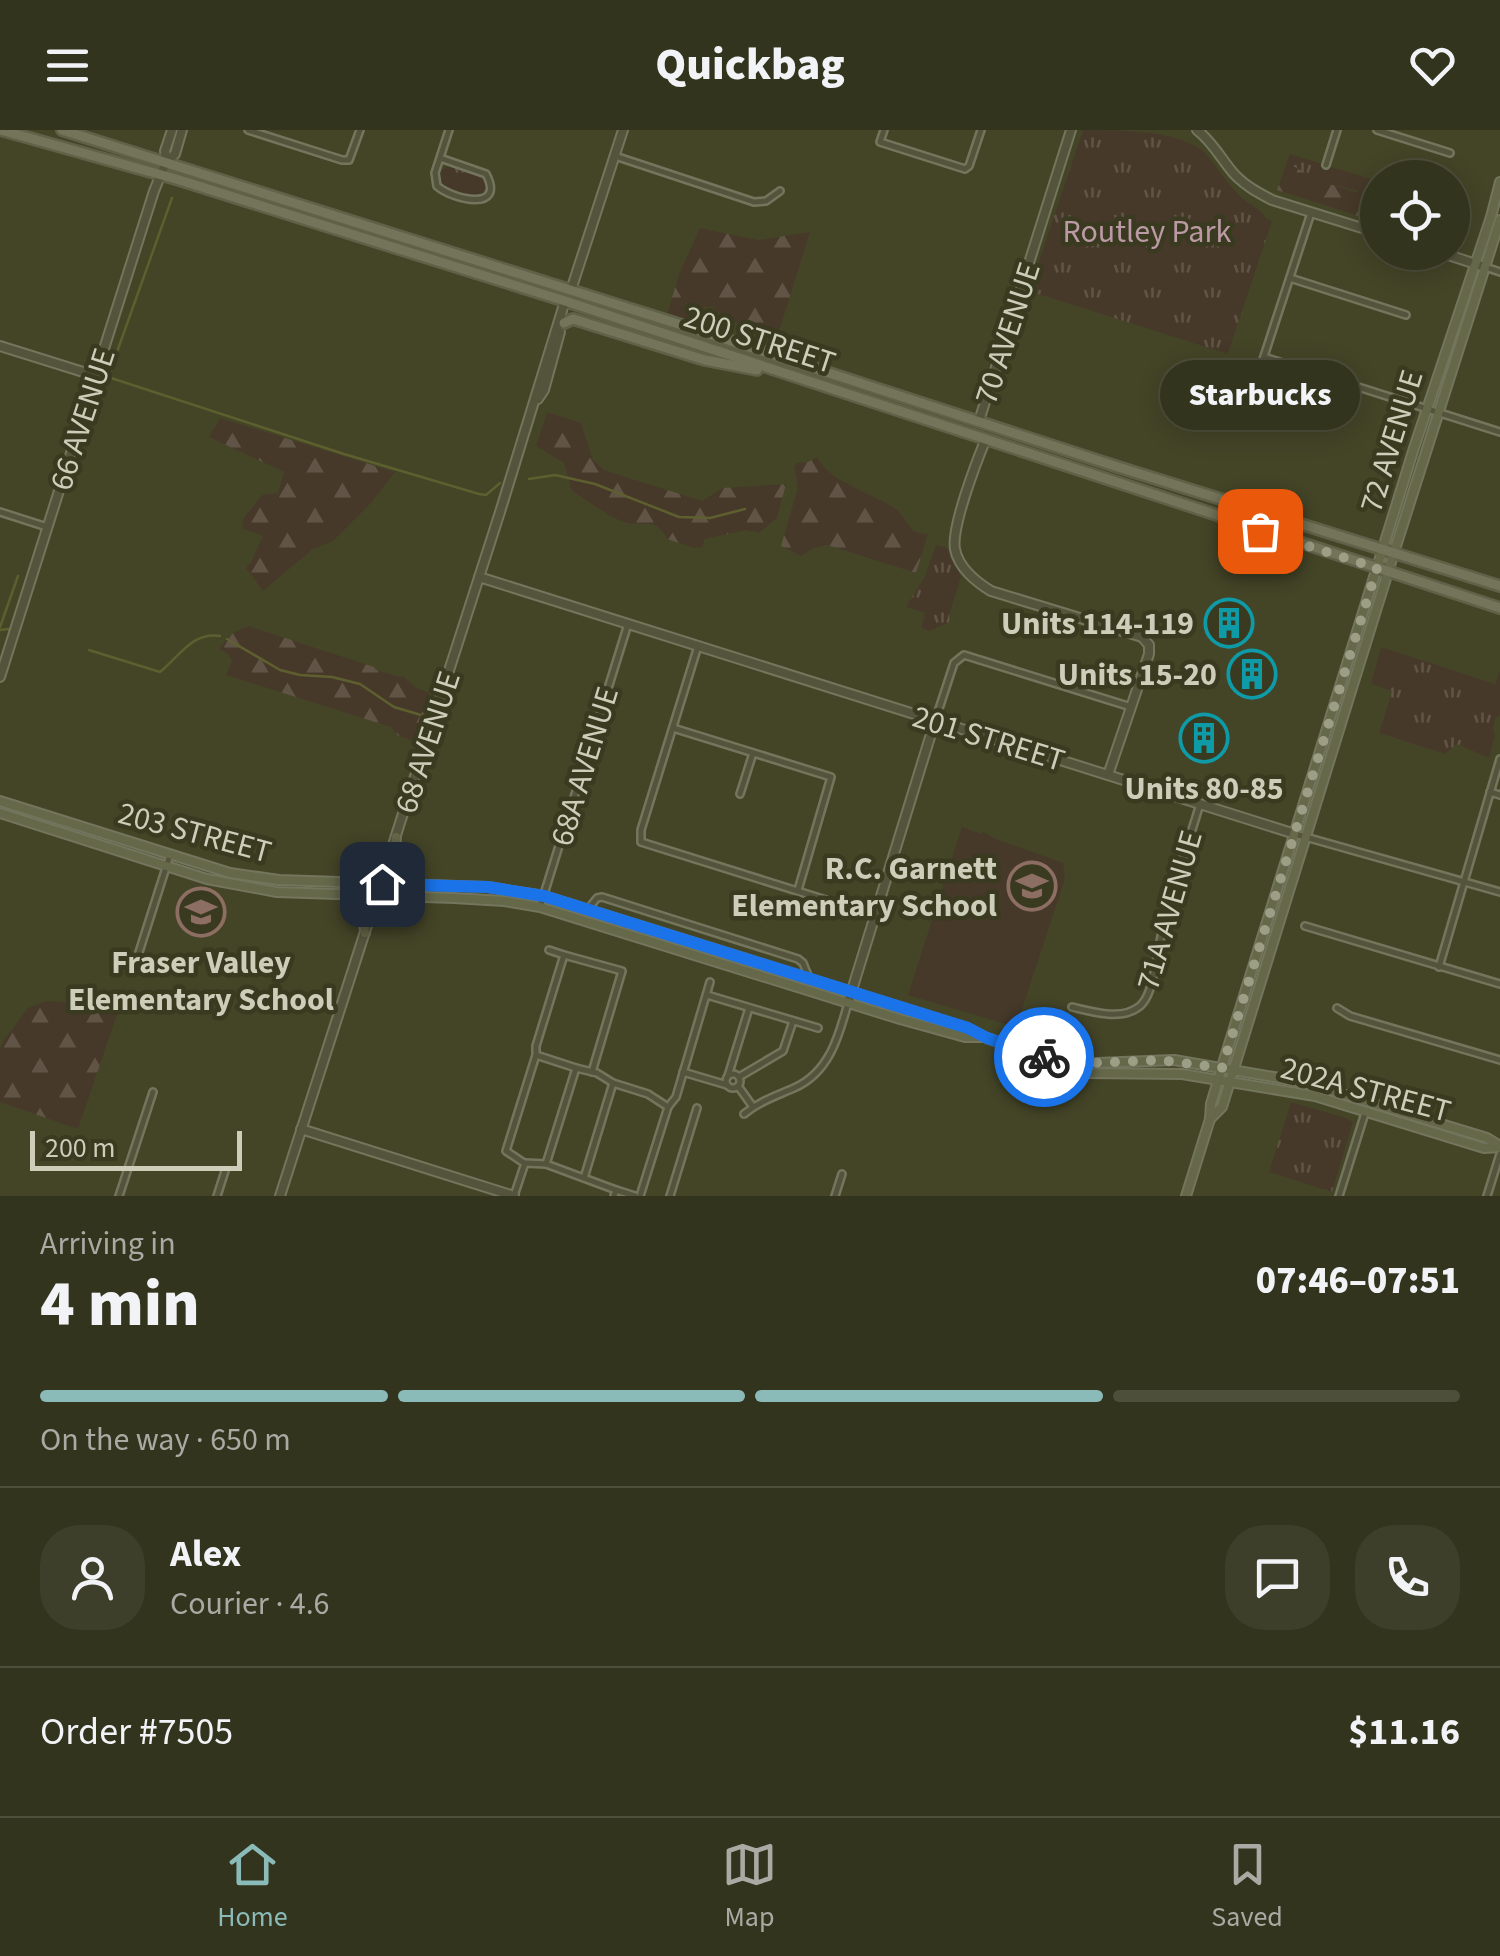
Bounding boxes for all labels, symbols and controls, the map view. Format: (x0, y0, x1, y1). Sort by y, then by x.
text: Quickbag (655, 33, 845, 97)
icon: menu (40, 38, 95, 93)
icon: heart (1405, 38, 1460, 93)
map controls (1360, 160, 1470, 270)
button: locate (1360, 160, 1470, 270)
park label: Routley Park (1063, 209, 1232, 255)
street label: 70 AVENUE (963, 256, 1052, 410)
street label: 200 STREET (678, 294, 841, 386)
street label: 66 AVENUE (38, 342, 127, 496)
callout: Starbucks (1160, 361, 1360, 431)
street label: 72 AVENUE (1349, 364, 1435, 518)
text: Starbucks (1189, 372, 1331, 418)
pin (1218, 489, 1303, 574)
icon: bag (1233, 504, 1288, 559)
building icon: Units 114-119 (1203, 597, 1255, 649)
place label: Units 114-119 (1001, 601, 1194, 647)
building icon: Units 15-20 (1226, 648, 1278, 700)
place label: Units 15-20 (1058, 652, 1217, 698)
street label: 68 AVENUE (383, 665, 472, 819)
street label: 68A AVENUE (539, 681, 631, 851)
street label: 201 STREET (907, 694, 1070, 784)
building icon: Units 80-85 (1178, 712, 1230, 764)
place label: Units 80-85 (1124, 766, 1284, 812)
street label: 203 STREET (113, 790, 276, 875)
street label: 71A AVENUE (1125, 825, 1215, 995)
pin (340, 842, 425, 927)
place label: R.C. Garnett Elementary School (731, 846, 997, 929)
icon: home (355, 857, 410, 912)
school or university icon: R.C. Garnett Elementary School (1006, 860, 1058, 912)
school or university icon: Fraser Valley Elementary School (175, 886, 227, 938)
place label: Fraser Valley Elementary School (68, 940, 334, 1023)
courier (994, 1007, 1094, 1107)
icon: bike (1017, 1030, 1072, 1085)
street label: 202A STREET (1276, 1045, 1456, 1135)
scale bar (30, 1126, 242, 1170)
text: 200 m (45, 1128, 116, 1168)
text: Arriving in (40, 1221, 176, 1267)
text: 07:46–07:51 (1256, 1254, 1460, 1308)
text: 4 min (40, 1258, 200, 1351)
text: On the way · 650 m (40, 1417, 291, 1463)
button: person (40, 1525, 145, 1630)
button: chat (1225, 1525, 1330, 1630)
button: phone (1355, 1525, 1460, 1630)
text: Alex (170, 1527, 241, 1581)
text: Courier · 4.6 (170, 1581, 330, 1627)
text: Order #7505 (40, 1705, 233, 1759)
text: $11.16 (1348, 1705, 1460, 1759)
tab: Home (217, 1837, 288, 1937)
tab: Map (722, 1837, 777, 1937)
tab: Saved (1211, 1837, 1283, 1937)

